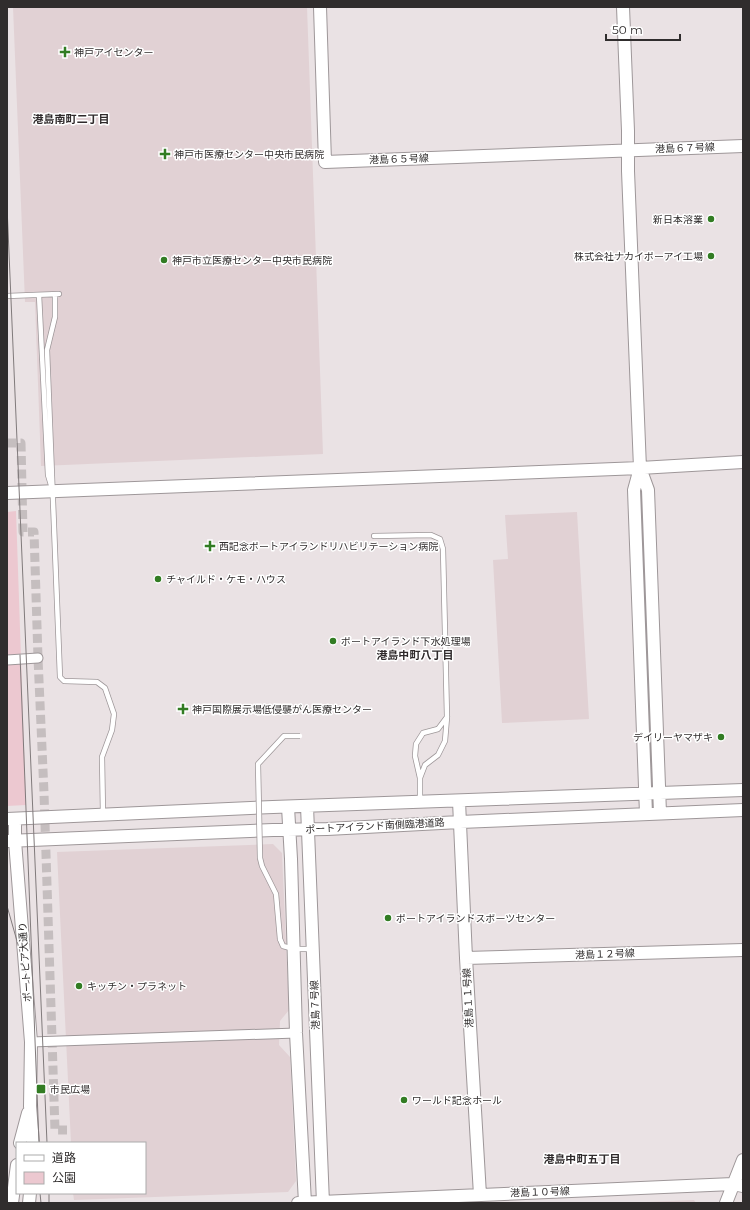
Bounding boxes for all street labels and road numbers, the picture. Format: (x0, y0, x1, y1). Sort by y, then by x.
street label: 港島６７号線 (655, 140, 715, 156)
street label: 港島６５号線 (369, 151, 429, 167)
street label: ポートアイランド南側臨港道路 (305, 816, 445, 836)
street label: ポートピア大通り (16, 922, 34, 1002)
street label: 港島１２号線 (575, 946, 635, 962)
street label: 港島１１号線 (460, 968, 476, 1028)
street label: 港島７号線 (308, 980, 322, 1030)
street label: 港島１０号線 (510, 1184, 570, 1200)

